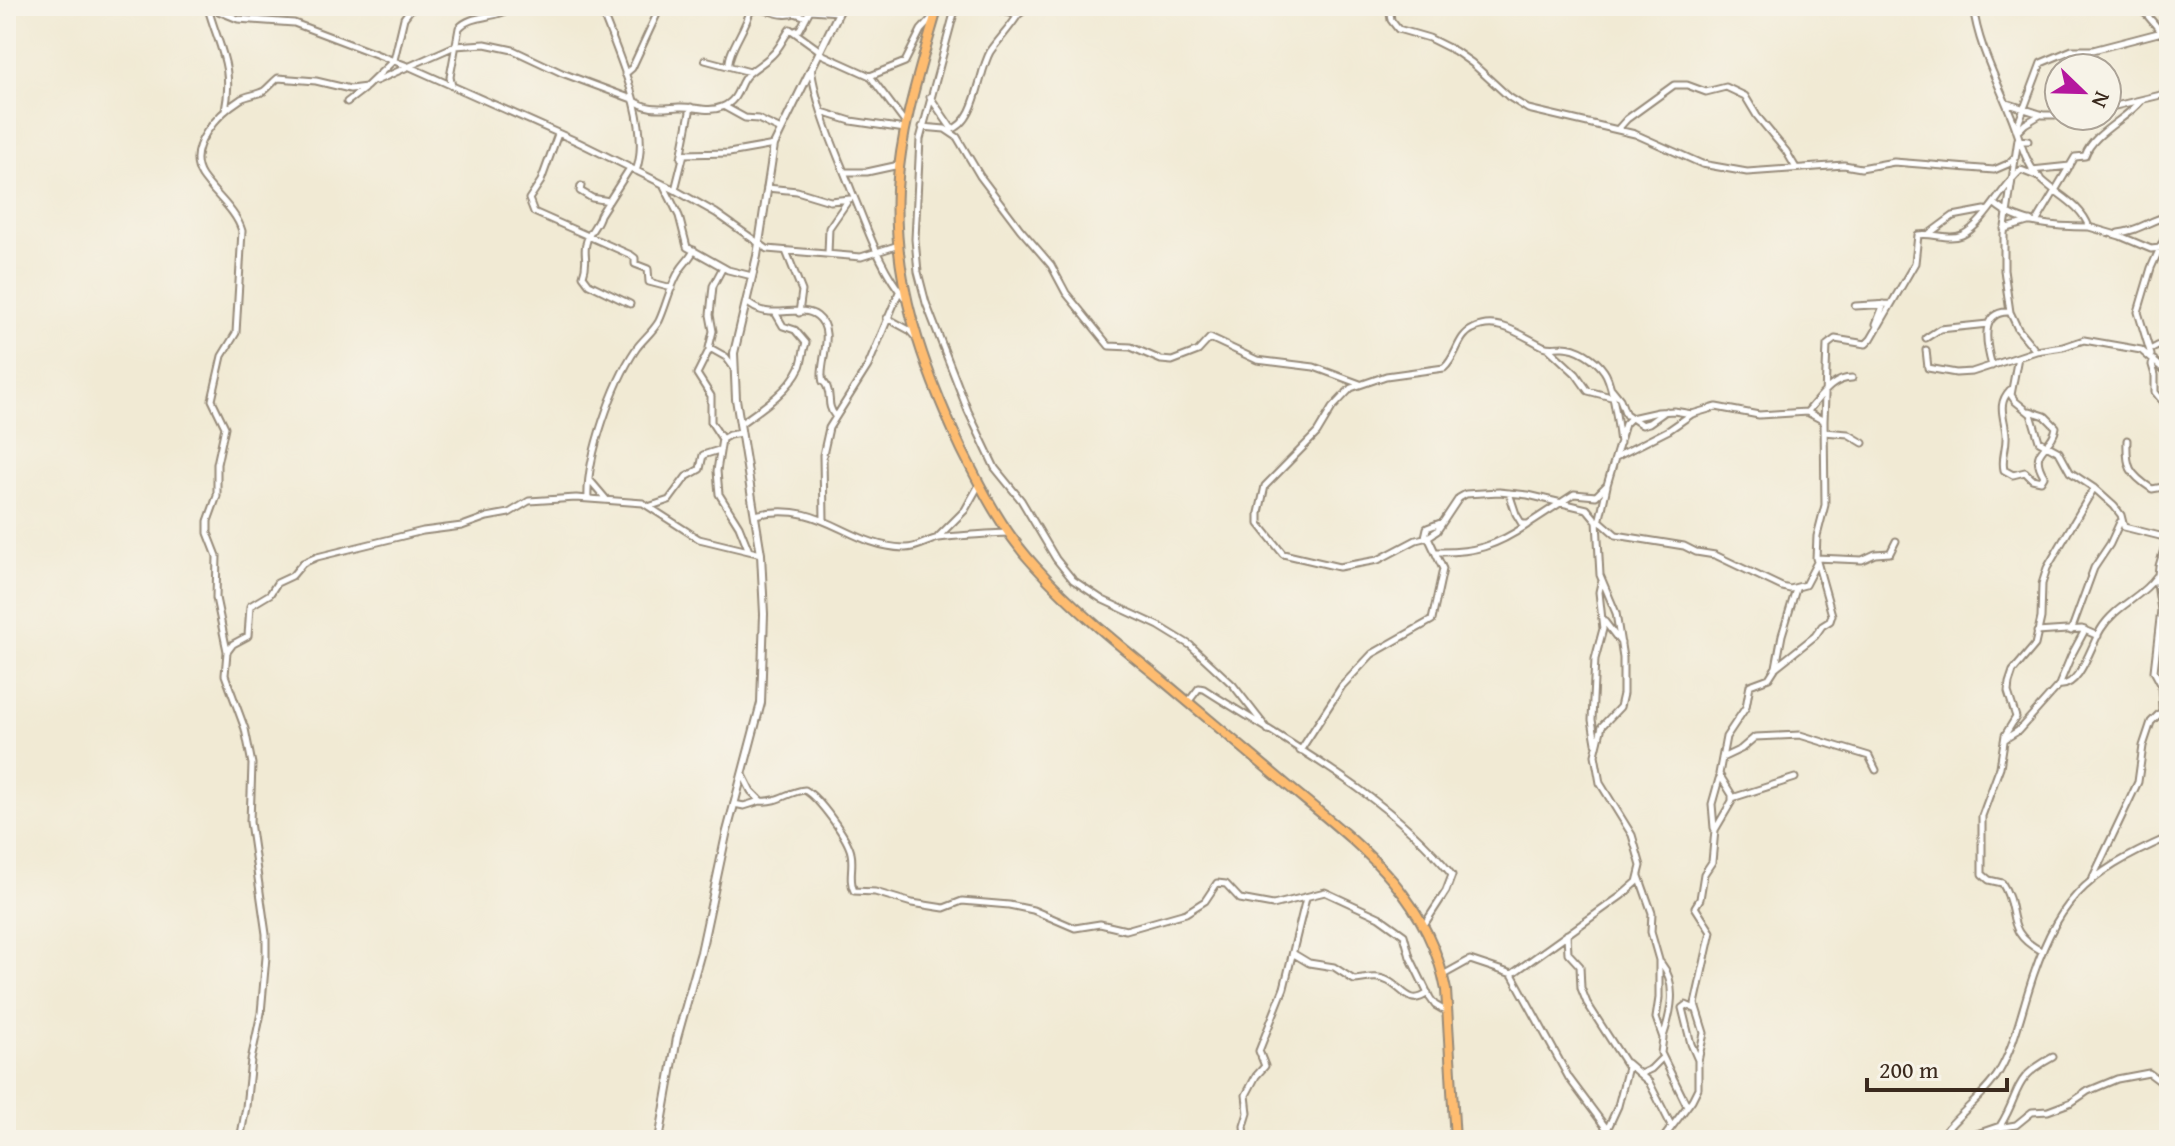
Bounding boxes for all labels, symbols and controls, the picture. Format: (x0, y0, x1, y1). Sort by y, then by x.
north arrow (2043, 52, 2123, 132)
text: N (2084, 87, 2119, 113)
scale bar (1867, 1042, 2007, 1092)
text: 200 m (1879, 1052, 1939, 1087)

